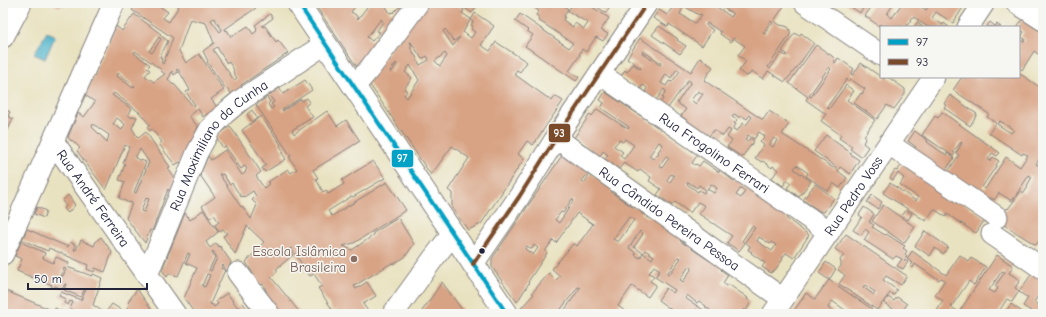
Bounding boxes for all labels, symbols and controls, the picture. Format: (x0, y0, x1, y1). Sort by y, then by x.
legend (880, 26, 1020, 78)
text: 97 (916, 35, 928, 49)
text: 93 (916, 55, 928, 69)
street label: Rua Maximiliano da Cunha (166, 76, 271, 213)
street label: Rua Frogolino Ferrari (656, 109, 773, 197)
line badge: 93 (548, 123, 571, 143)
text: 93 (553, 127, 565, 140)
street label: Rua André Ferreira (53, 146, 134, 250)
line badge: 97 (391, 149, 414, 168)
text: 97 (397, 152, 407, 165)
street label: Rua Pedro Voss (820, 153, 886, 239)
street label: Rua Cândido Pereira Pessoa (596, 163, 743, 274)
place label: Escola Islâmica Brasileira (252, 243, 346, 276)
unlabelled marker (477, 246, 487, 256)
marker: Escola Islâmica Brasileira (349, 254, 359, 264)
scale bar (28, 265, 147, 291)
text: 50 m (34, 272, 62, 286)

